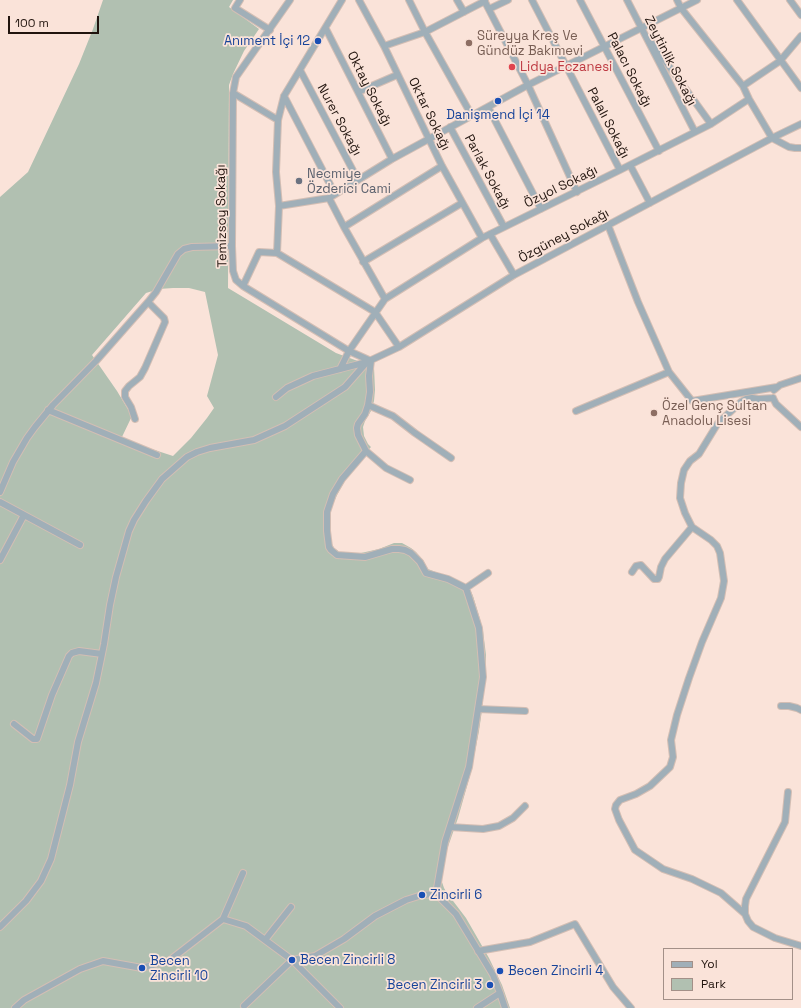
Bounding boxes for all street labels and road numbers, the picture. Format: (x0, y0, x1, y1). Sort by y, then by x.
street label: Zeytinlik Sokağı (641, 14, 699, 108)
street label: Palacı Sokağı (604, 30, 654, 110)
street label: Oktay Sokağı (343, 49, 395, 129)
street label: Oktar Sokağı (405, 75, 453, 153)
street label: Nurer Sokağı (314, 82, 364, 158)
street label: Palalı Sokağı (584, 85, 632, 161)
street label: Parlak Sokağı (461, 132, 513, 212)
street label: Özyol Sokağı (522, 163, 600, 211)
street label: Temizsoy Sokağı (213, 164, 231, 268)
street label: Özgüney Sokağı (516, 206, 612, 266)

